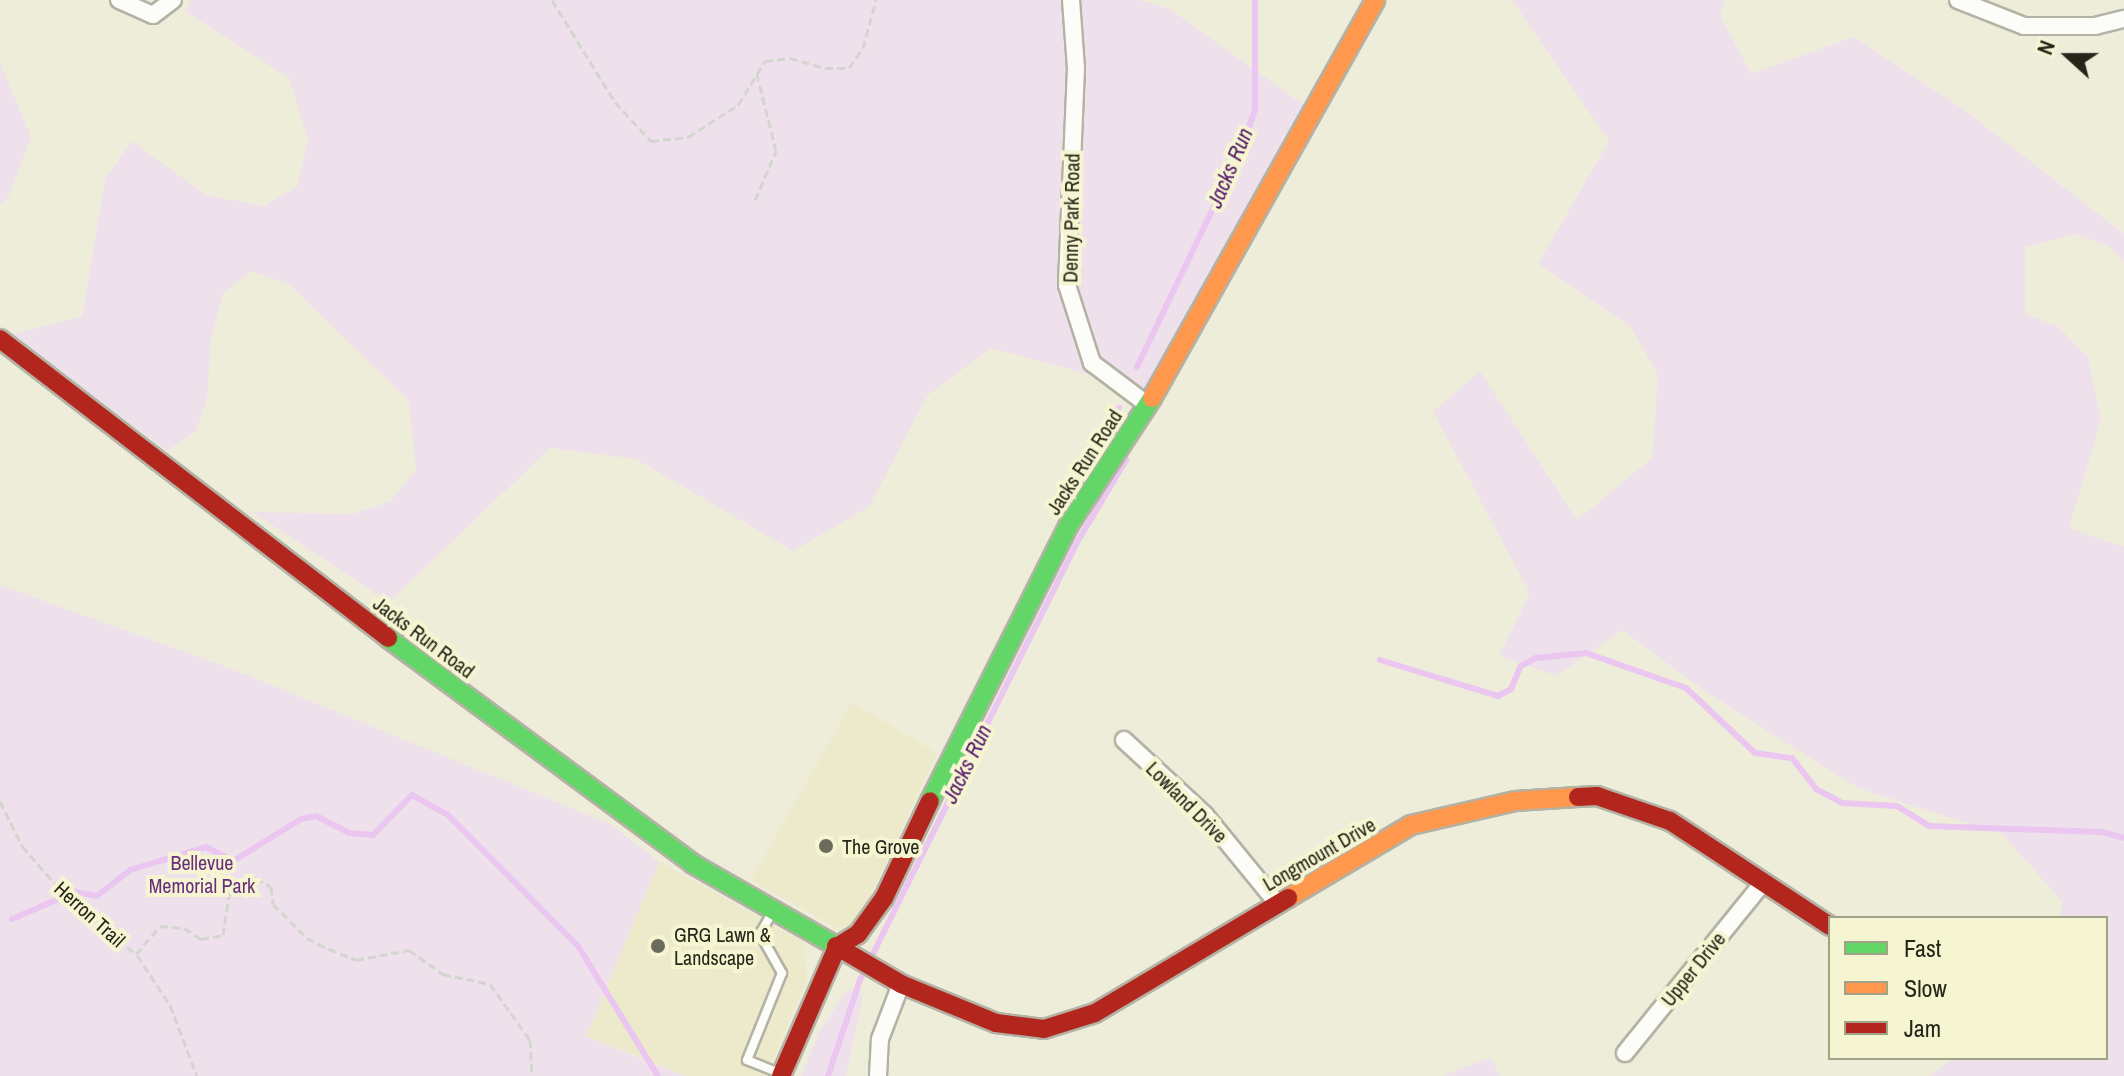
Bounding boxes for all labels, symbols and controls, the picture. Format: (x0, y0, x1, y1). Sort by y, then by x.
north arrow (2028, 16, 2108, 96)
text: N (2029, 36, 2062, 59)
water label: Jacks Run (1201, 124, 1259, 212)
street label: Denny Park Road (1058, 153, 1084, 283)
street label: Jacks Run Road (1041, 405, 1127, 519)
street label: Jacks Run Road (369, 591, 479, 683)
water label: Jacks Run (937, 720, 997, 808)
street label: Lowland Drive (1141, 756, 1233, 848)
street label: Longmount Drive (1259, 812, 1379, 896)
place label: The Grove (842, 834, 919, 858)
marker: The Grove (817, 837, 835, 855)
park label: Bellevue Memorial Park (149, 851, 255, 898)
street label: Herron Trail (50, 876, 130, 952)
legend (1828, 916, 2108, 1060)
place label: GRG Lawn & Landscape (674, 922, 771, 969)
street label: Upper Drive (1656, 927, 1730, 1011)
text: Fast (1904, 932, 1941, 964)
marker: GRG Lawn & Landscape (649, 937, 667, 955)
text: Slow (1904, 972, 1947, 1004)
text: Jam (1904, 1012, 1941, 1044)

